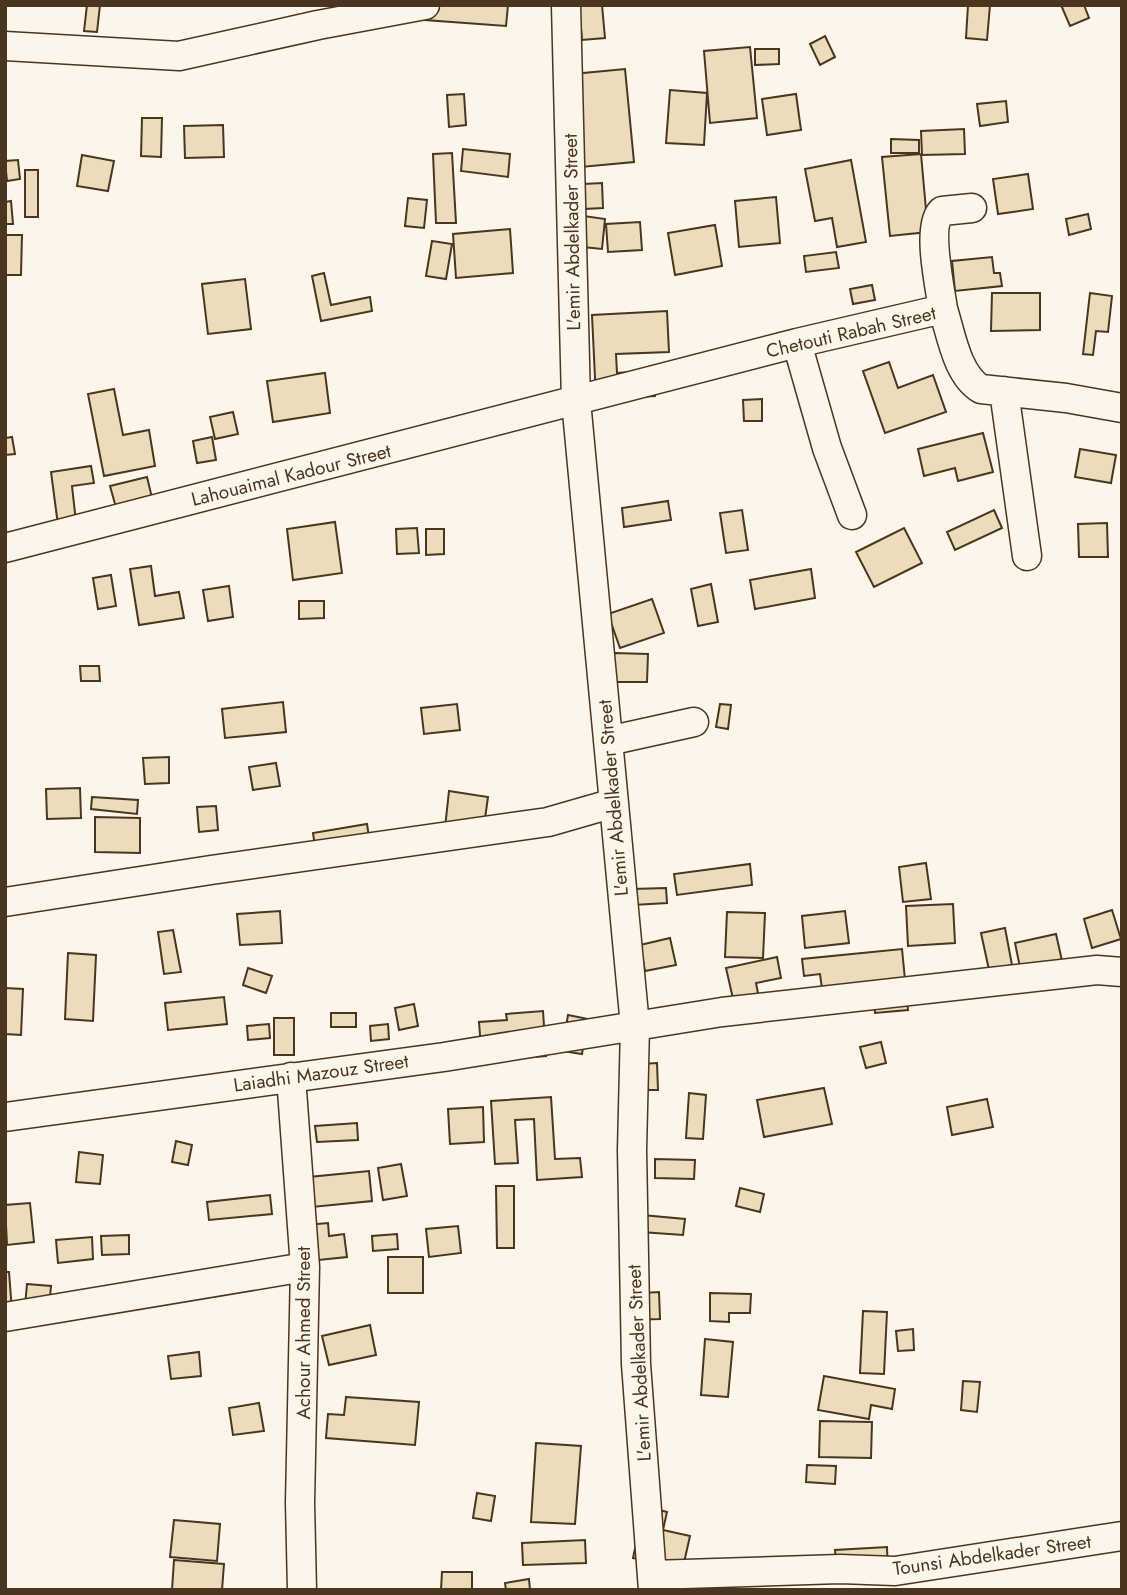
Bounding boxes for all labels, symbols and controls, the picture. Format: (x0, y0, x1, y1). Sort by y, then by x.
street label: L'emir Abdelkader Street (557, 133, 587, 331)
street label: Chetouti Rabah Street (763, 299, 939, 365)
street label: Lahouaimal Kadour Street (188, 437, 394, 513)
street label: L'emir Abdelkader Street (591, 698, 635, 897)
street label: Laiadhi Mazouz Street (232, 1047, 411, 1099)
street label: Achour Ahmed Street (290, 1246, 317, 1420)
street label: L'emir Abdelkader Street (620, 1263, 658, 1462)
street label: Tounsi Abdelkader Street (891, 1528, 1093, 1582)

